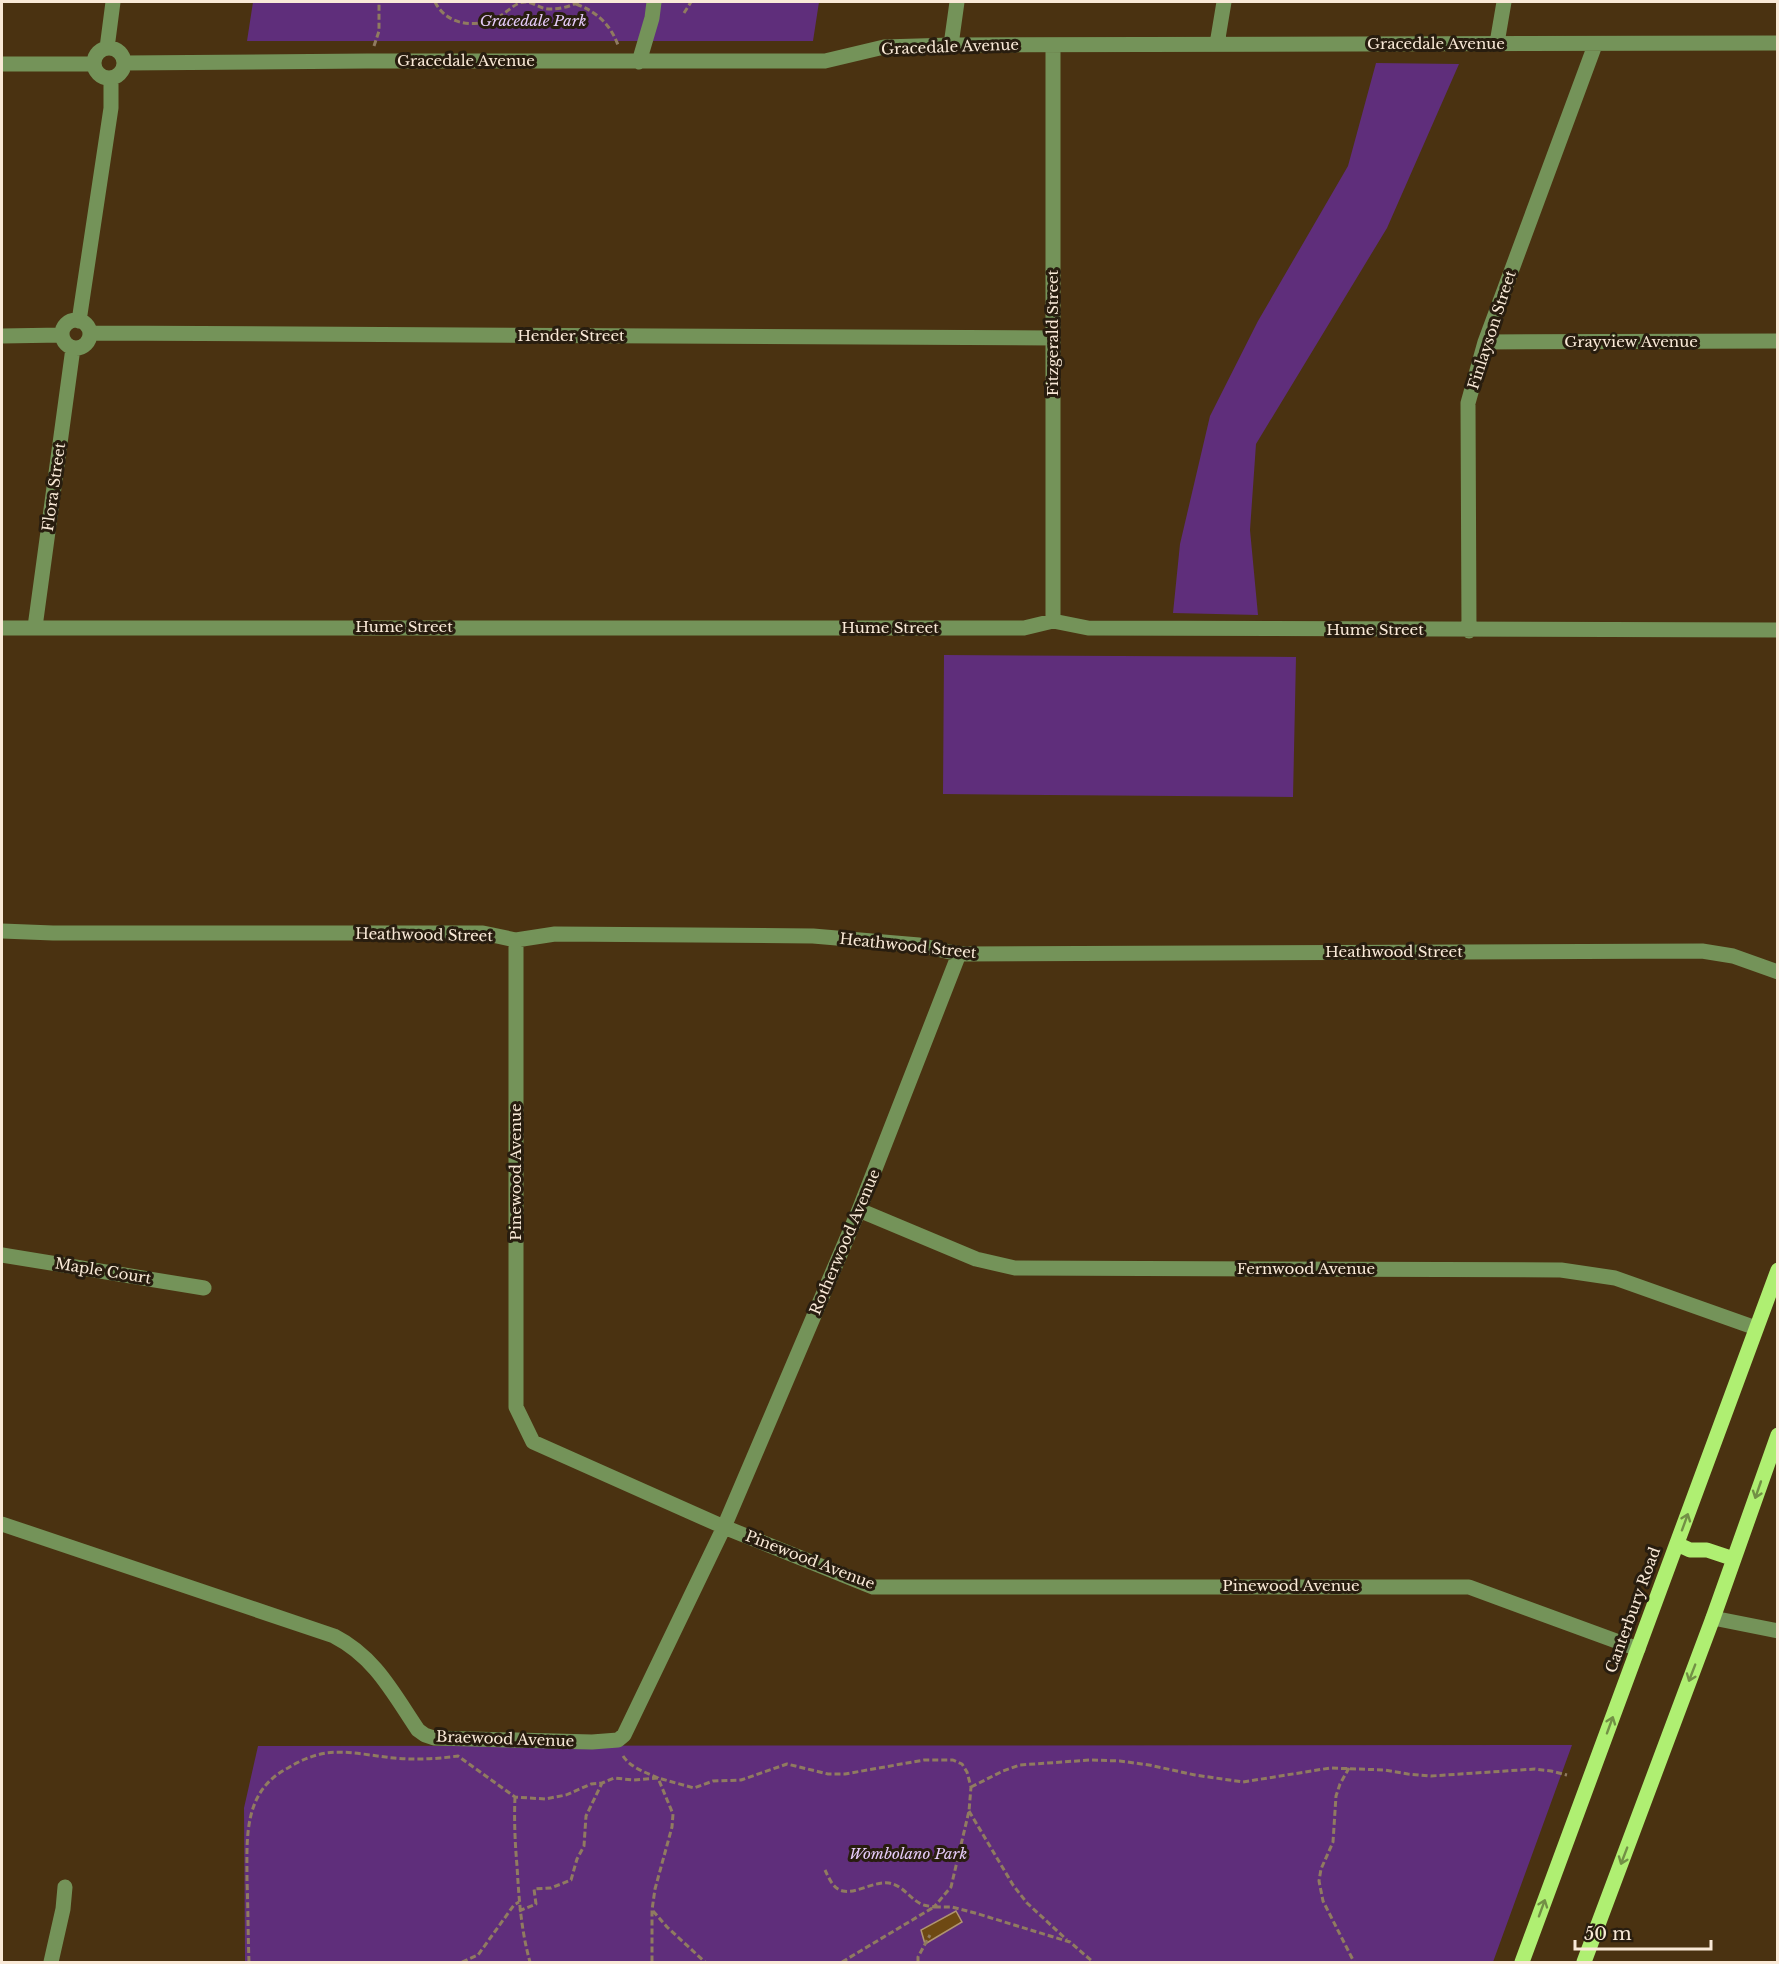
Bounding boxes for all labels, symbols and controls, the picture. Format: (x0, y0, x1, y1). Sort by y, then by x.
park label: Gracedale Park (480, 11, 586, 30)
street label: Gracedale Avenue (1367, 34, 1505, 53)
street label: Gracedale Avenue (881, 35, 1019, 58)
street label: Gracedale Avenue (397, 51, 535, 70)
street label: Finlayson Street (1463, 268, 1520, 392)
street label: Fitzgerald Street (1043, 269, 1062, 396)
street label: Hender Street (517, 326, 625, 345)
street label: Grayview Avenue (1564, 332, 1698, 351)
street label: Flora Street (38, 441, 69, 533)
street label: Hume Street (355, 617, 453, 636)
street label: Hume Street (841, 618, 939, 637)
street label: Hume Street (1326, 620, 1424, 639)
street label: Heathwood Street (355, 924, 493, 945)
street label: Heathwood Street (839, 929, 978, 962)
street label: Heathwood Street (1325, 942, 1463, 961)
street label: Pinewood Avenue (506, 1103, 525, 1241)
street label: Rotherwood Avenue (805, 1166, 884, 1317)
street label: Maple Court (54, 1254, 153, 1288)
street label: Fernwood Avenue (1237, 1259, 1375, 1278)
one-way arrow (1752, 1480, 1763, 1499)
one-way arrow (1680, 1514, 1691, 1532)
street label: Pinewood Avenue (743, 1526, 878, 1593)
street label: Canterbury Road (1601, 1544, 1664, 1675)
street label: Pinewood Avenue (1222, 1576, 1360, 1595)
one-way arrow (1686, 1664, 1697, 1682)
one-way arrow (1605, 1716, 1616, 1735)
street label: Braewood Avenue (435, 1727, 575, 1750)
park label: Wombolano Park (849, 1844, 967, 1863)
one-way arrow (1618, 1846, 1629, 1865)
one-way arrow (1537, 1899, 1548, 1918)
scale bar (1575, 1913, 1712, 1951)
text: 50 m (1584, 1923, 1632, 1945)

